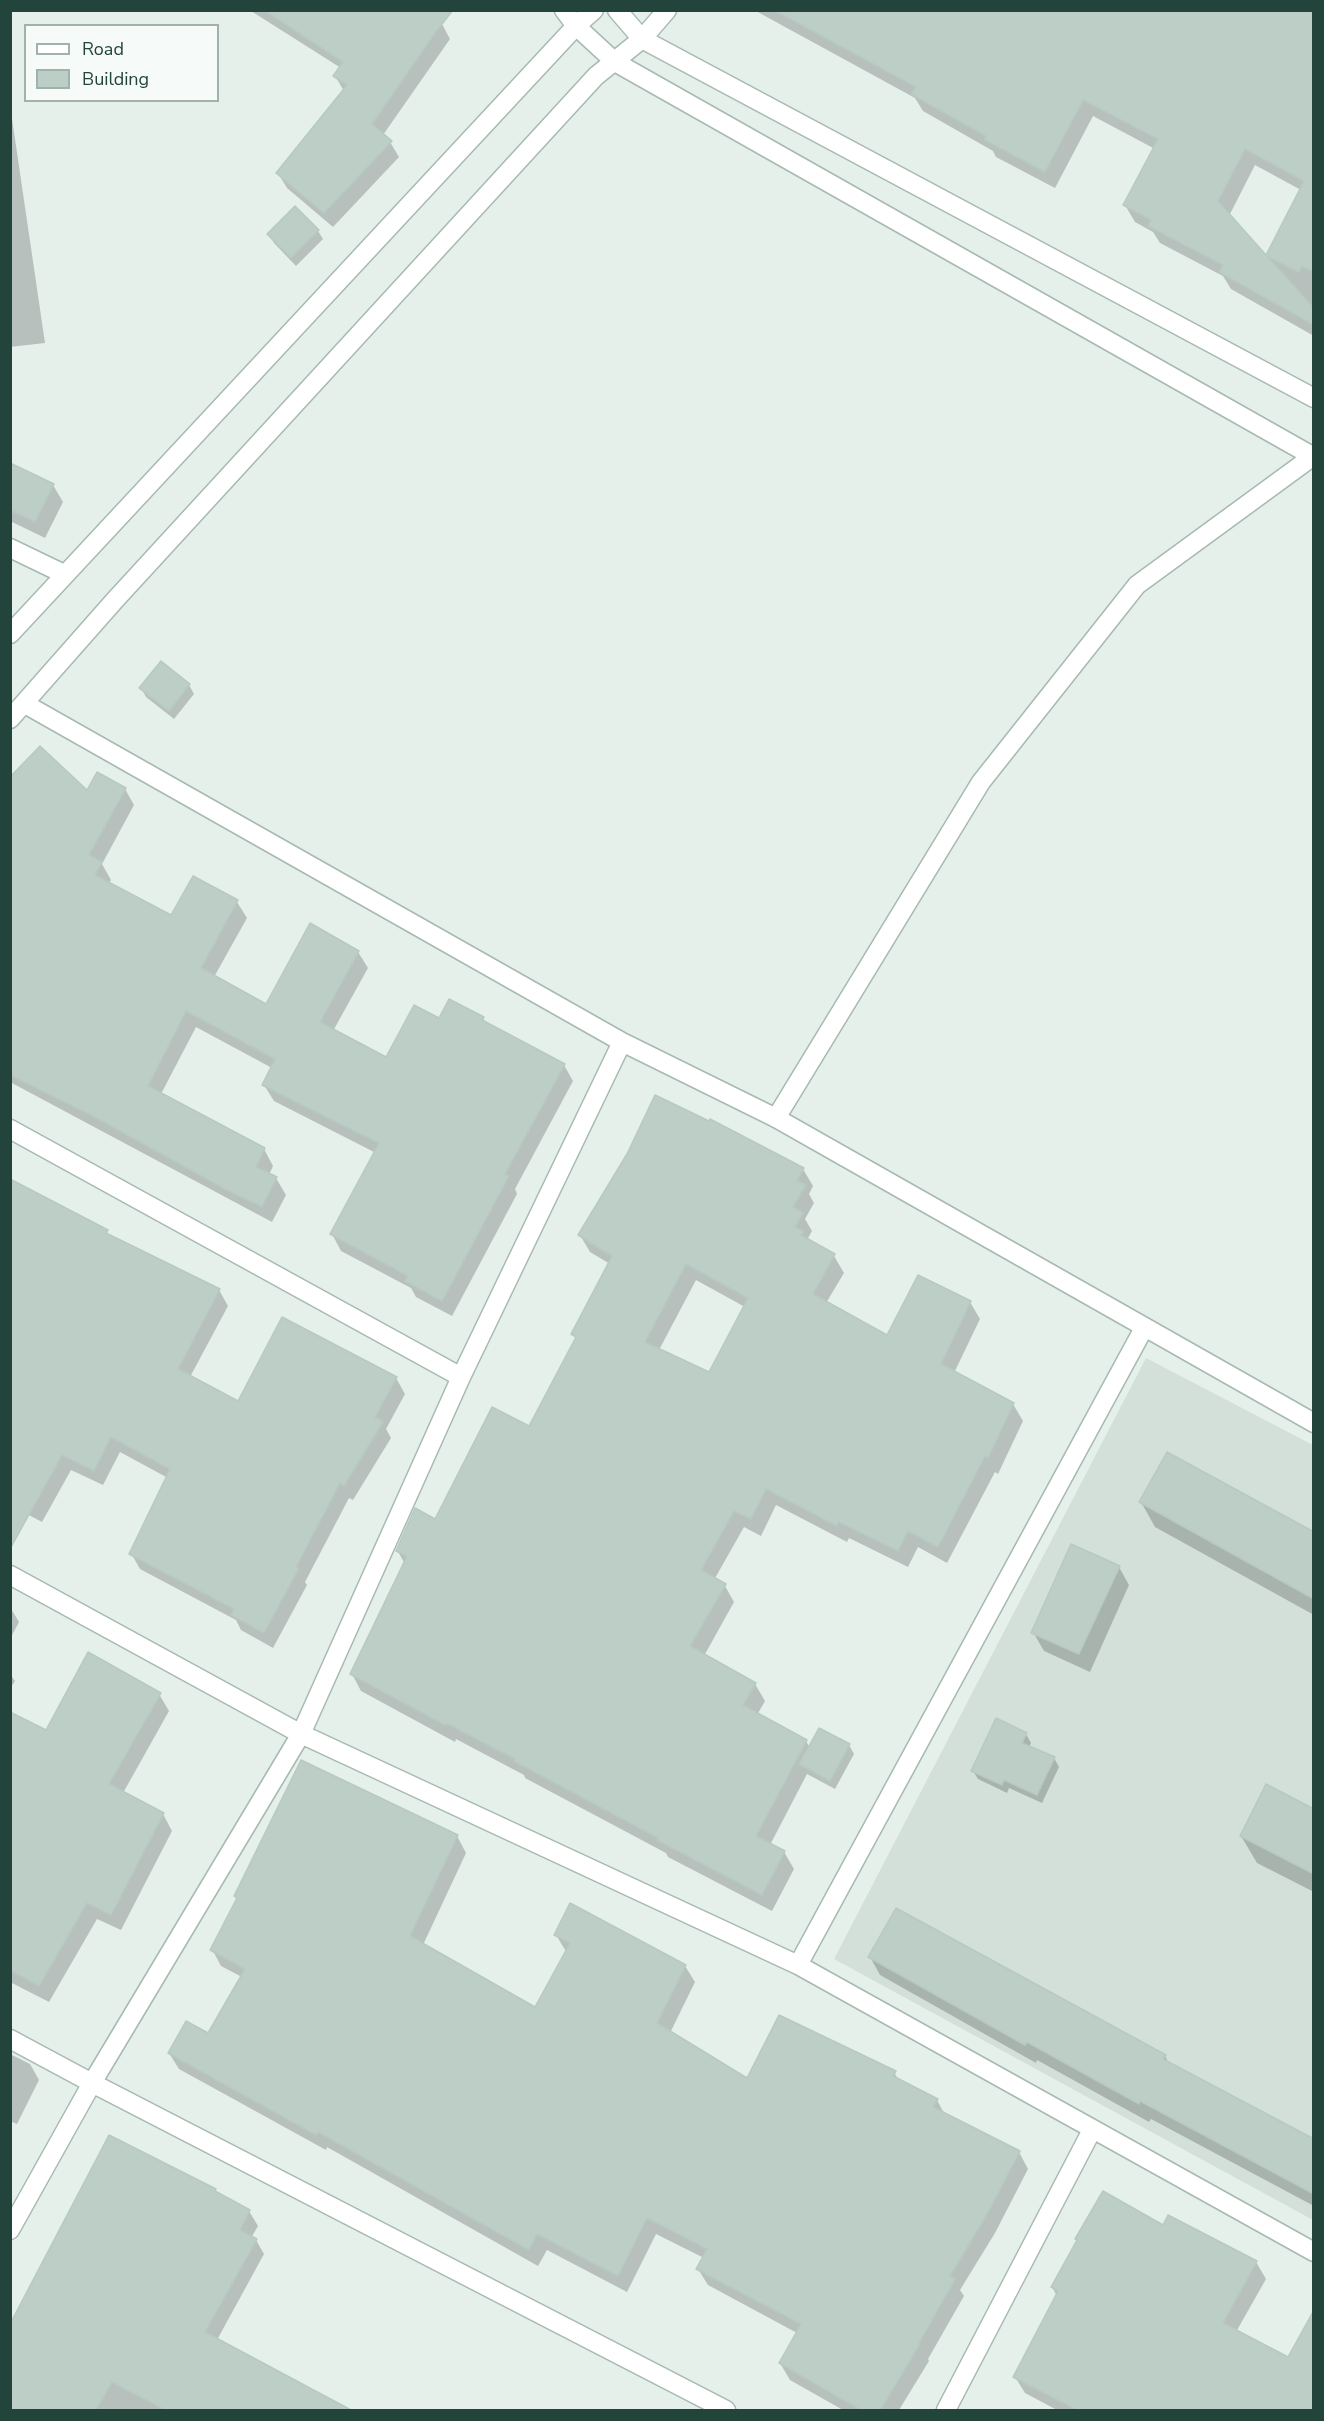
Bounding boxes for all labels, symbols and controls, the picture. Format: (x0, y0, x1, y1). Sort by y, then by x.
legend (24, 24, 219, 102)
text: Road (82, 37, 124, 61)
text: Building (82, 67, 149, 91)

